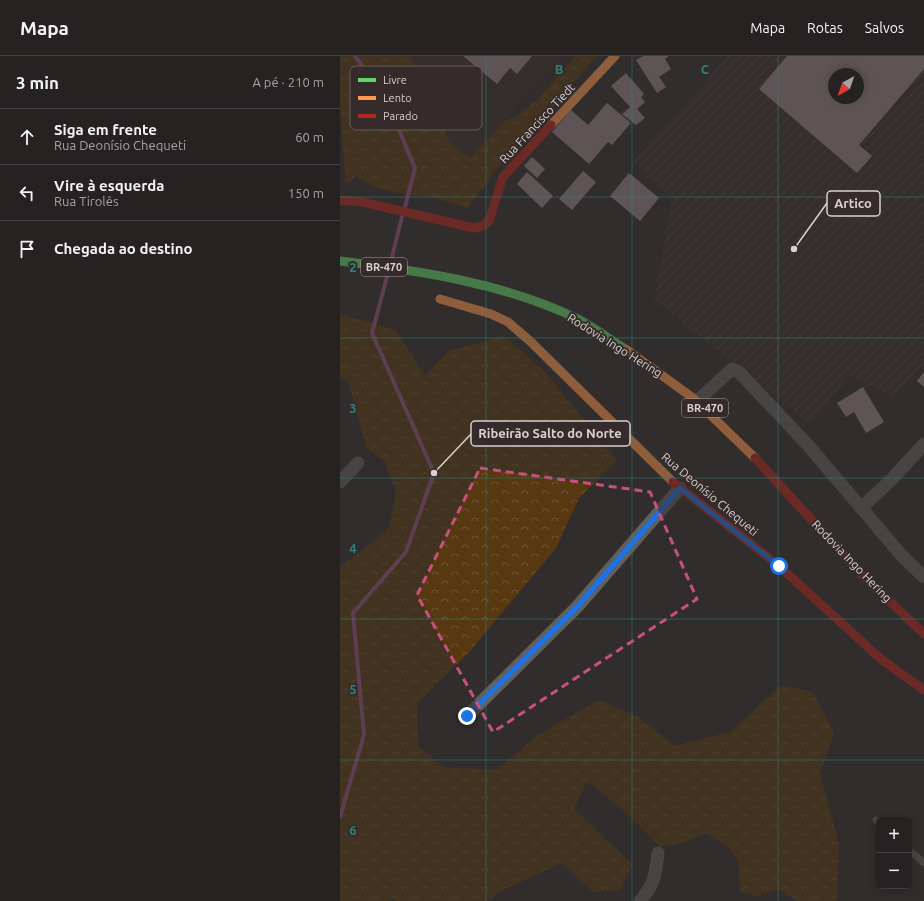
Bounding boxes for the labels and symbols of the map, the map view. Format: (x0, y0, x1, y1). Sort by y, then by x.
text: B (555, 62, 564, 76)
text: C (701, 62, 710, 76)
legend (350, 66, 482, 130)
north arrow (828, 68, 864, 104)
text: Livre (383, 74, 407, 86)
street label: Rua Francisco Tiedt (497, 80, 577, 166)
text: Lento (383, 92, 412, 104)
text: Parado (383, 110, 418, 122)
callout: Artico (827, 191, 880, 216)
text: Artico (834, 196, 872, 210)
road number: BR-470 (361, 258, 407, 276)
text: 2 (349, 260, 357, 274)
street label: Rodovia Ingo Hering (565, 311, 665, 379)
road number: BR-470 (682, 399, 728, 417)
text: 3 (349, 401, 357, 415)
callout: Ribeirão Salto do Norte (471, 421, 630, 446)
text: Ribeirão Salto do Norte (478, 426, 622, 440)
street label: Rua Deonísio Chequeti (659, 450, 761, 538)
street label: Rodovia Ingo Hering (809, 517, 895, 605)
text: 4 (349, 541, 357, 555)
route start (770, 557, 788, 575)
text: 5 (349, 682, 357, 696)
route end (458, 707, 476, 725)
text: 6 (349, 823, 357, 837)

